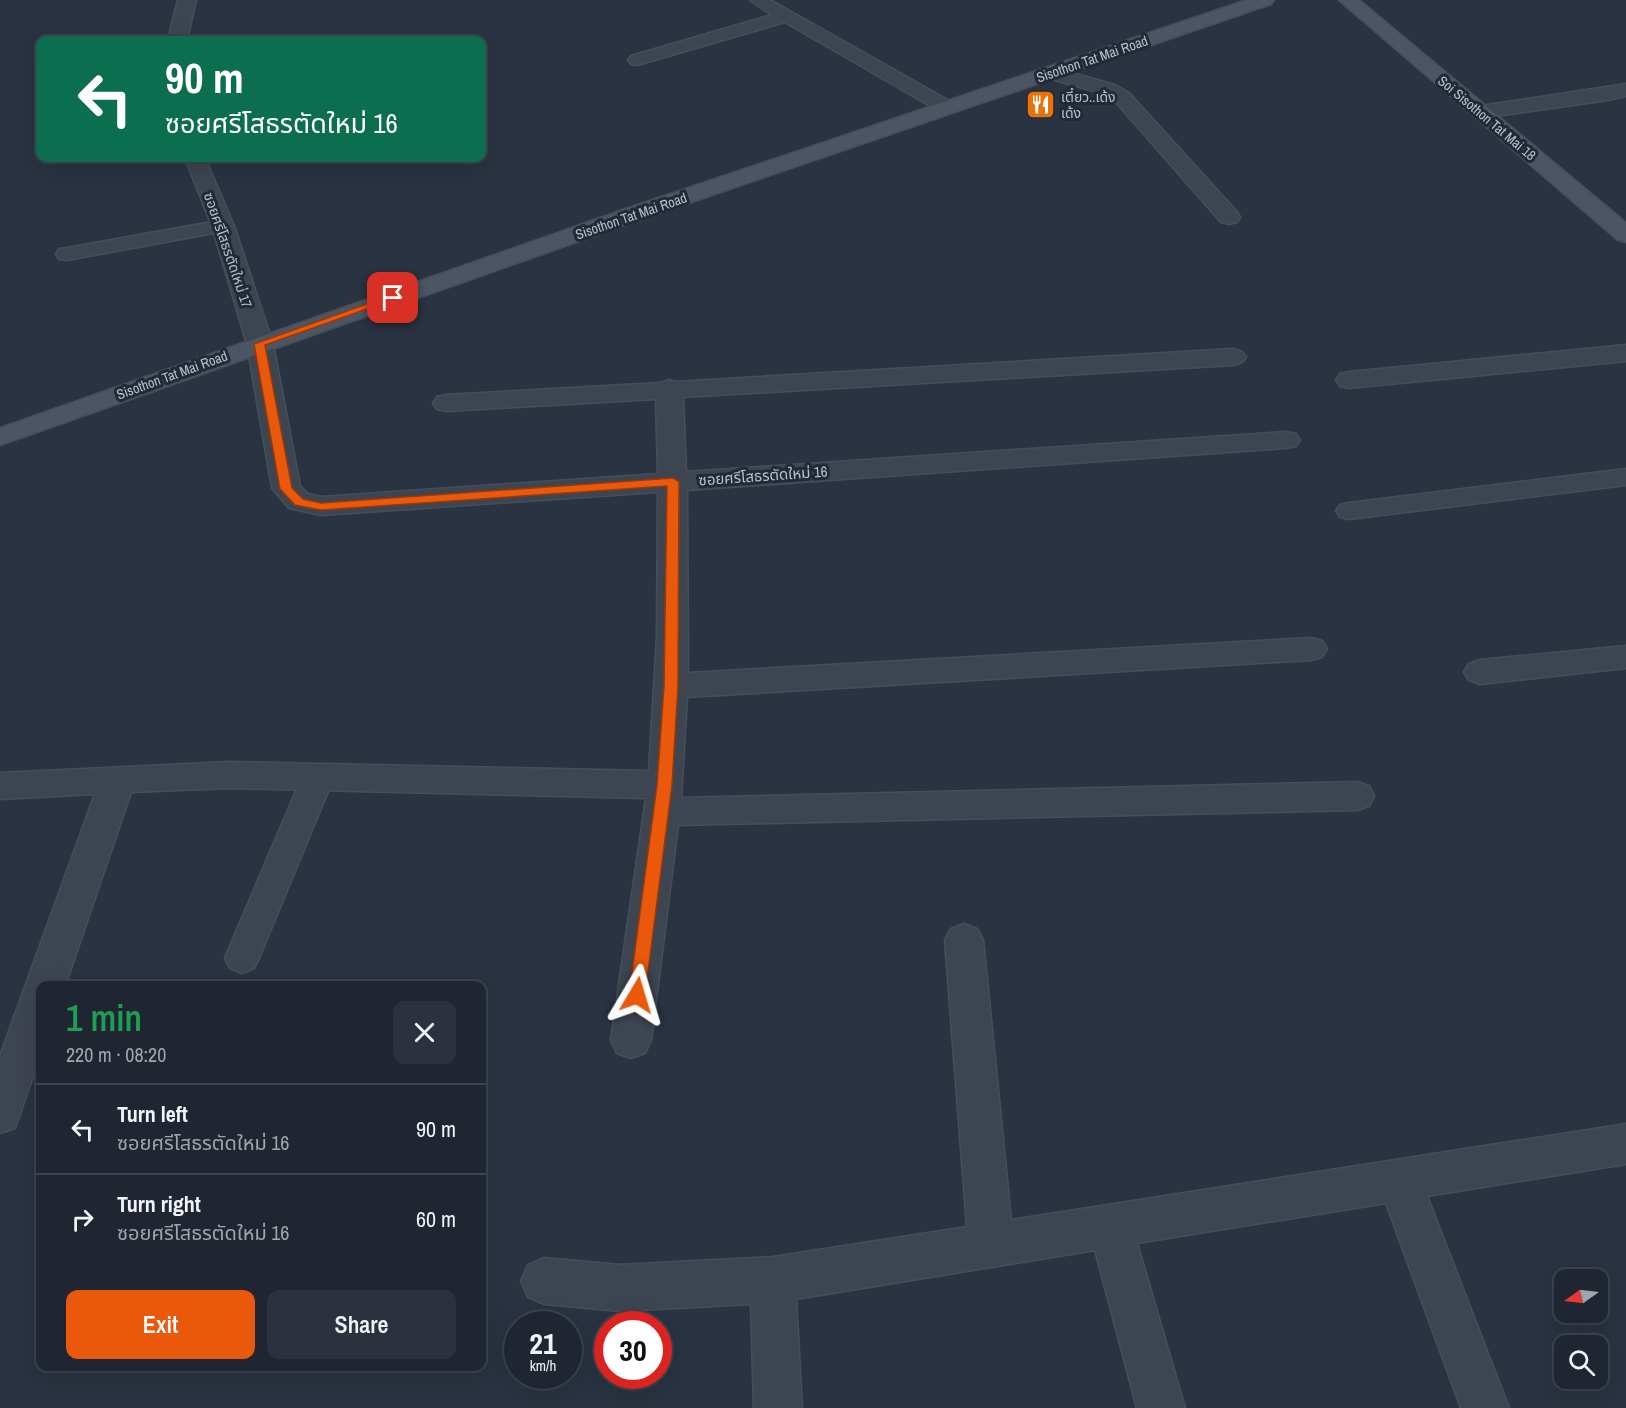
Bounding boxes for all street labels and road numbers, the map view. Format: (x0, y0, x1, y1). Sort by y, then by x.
street label: Sisothon Tat Mai Road (1034, 31, 1150, 87)
street label: Soi Sisothon Tat Mai 18 (1434, 72, 1540, 164)
street label: Sisothon Tat Mai Road (573, 188, 689, 244)
street label: ซอยศรีโสธรตัดใหม่ 17 (200, 190, 256, 310)
street label: Sisothon Tat Mai Road (114, 347, 230, 403)
street label: ซอยศรีโสธรตัดใหม่ 16 (698, 461, 828, 490)

